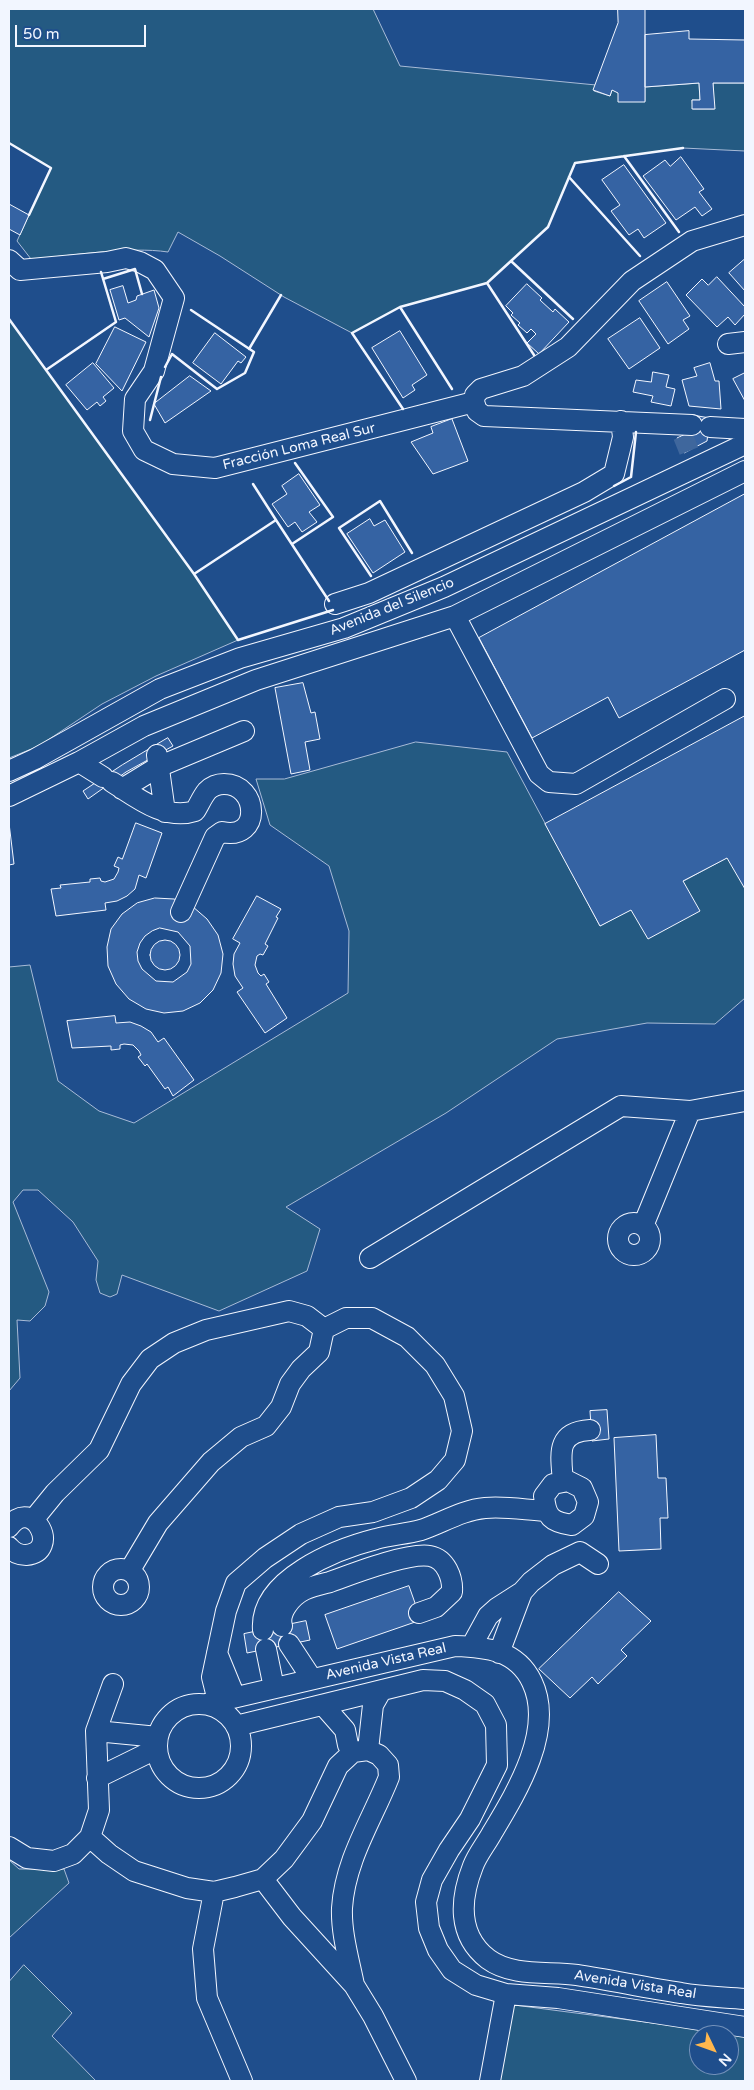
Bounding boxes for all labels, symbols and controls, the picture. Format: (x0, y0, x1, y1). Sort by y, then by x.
scale bar (18, 15, 149, 47)
text: 50 m (23, 25, 60, 43)
street label: Fracción Loma Real Sur (221, 420, 377, 474)
street label: Avenida del Silencio (327, 574, 457, 640)
street label: Avenida Vista Real (324, 1640, 448, 1684)
street label: Avenida Vista Real (573, 1967, 697, 2003)
north arrow (689, 2025, 739, 2075)
text: N (715, 2050, 735, 2070)

